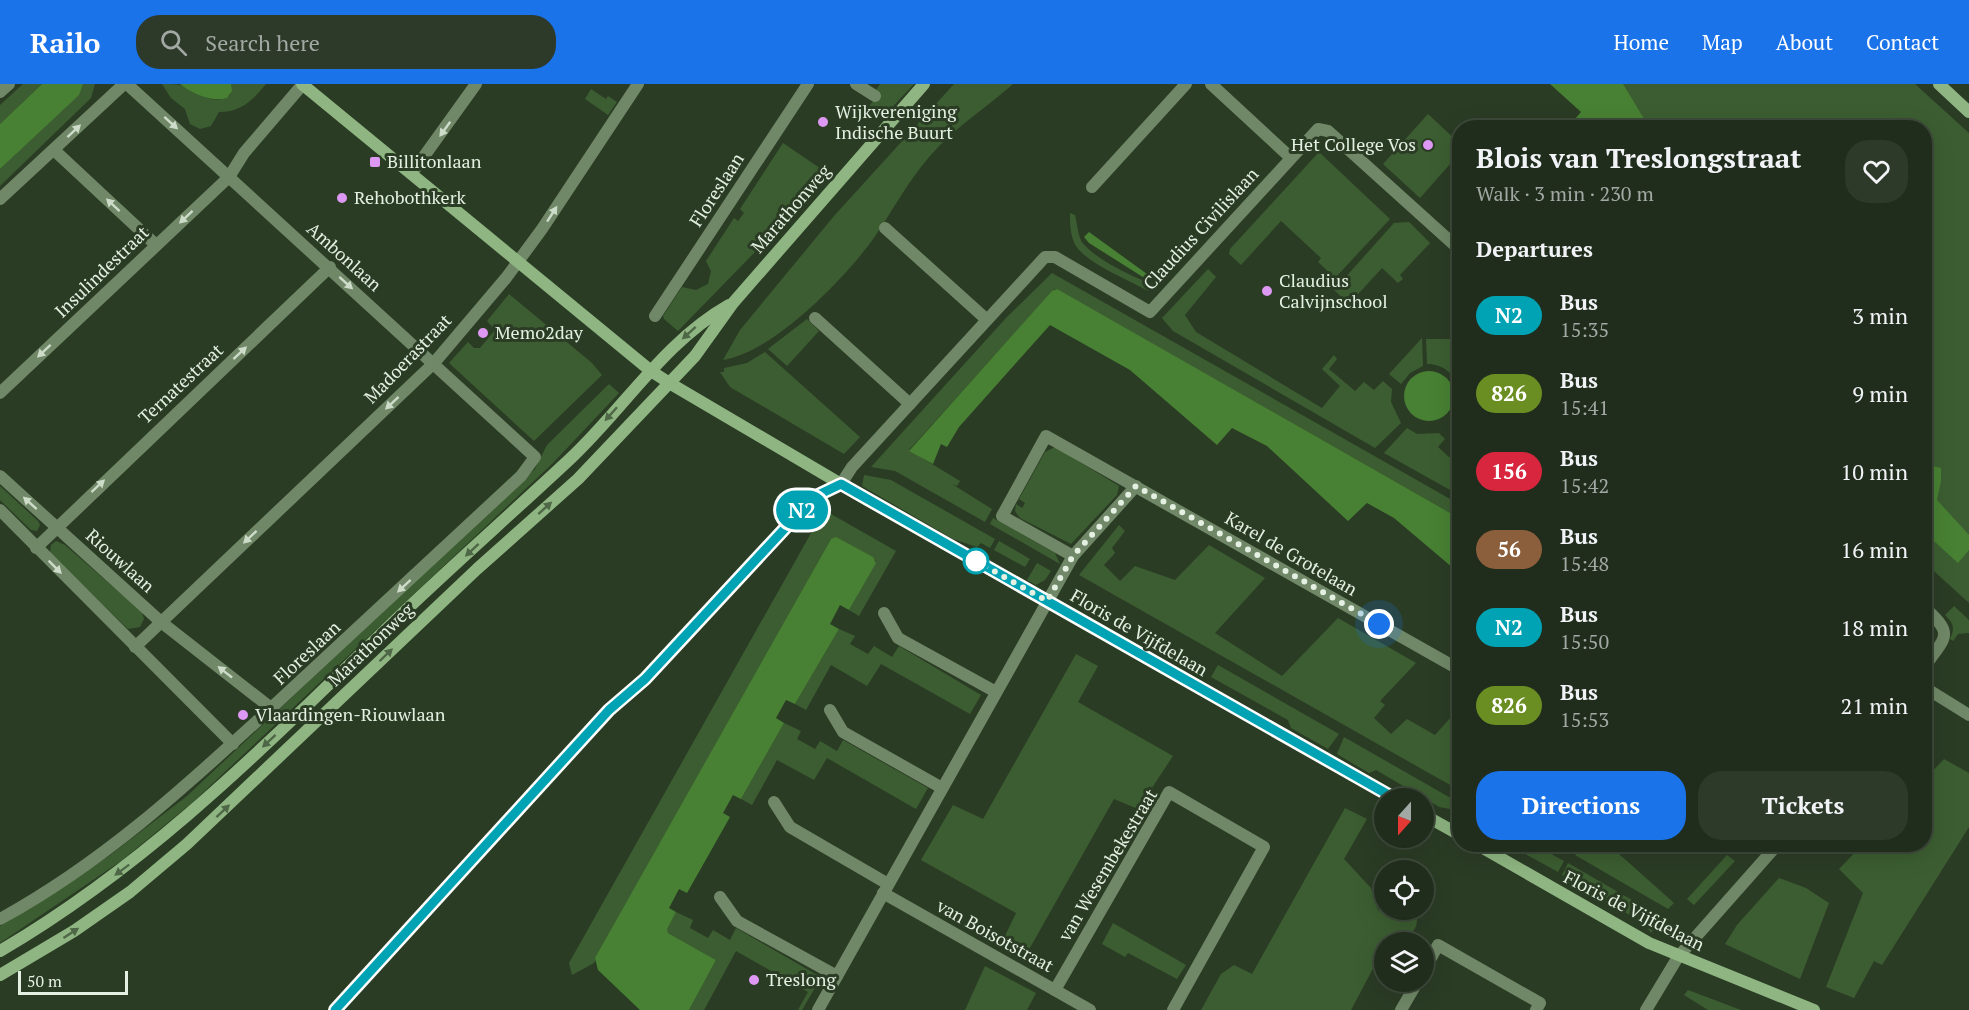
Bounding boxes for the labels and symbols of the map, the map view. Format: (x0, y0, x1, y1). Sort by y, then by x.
place label: Wijkvereniging Indische Buurt (835, 99, 957, 144)
marker: Wijkvereniging Indische Buurt (816, 115, 830, 129)
one-way arrow (163, 116, 178, 129)
one-way arrow (439, 122, 451, 137)
one-way arrow (67, 124, 82, 138)
place label: Het College Vos (1291, 132, 1416, 156)
marker: Het College Vos (1421, 138, 1435, 152)
street label: Floreslaan (683, 148, 749, 231)
place label: Billitonlaan (387, 149, 482, 173)
marker: Billitonlaan (368, 155, 382, 169)
street label: Marathonweg (745, 159, 836, 258)
street label: Claudius Civilislaan (1137, 162, 1263, 295)
place label: Rehobothkerk (354, 185, 467, 209)
marker: Rehobothkerk (335, 191, 349, 205)
one-way arrow (106, 198, 121, 212)
one-way arrow (546, 206, 558, 222)
one-way arrow (179, 210, 194, 223)
street label: Ambonlaan (302, 216, 387, 296)
street label: Insulindestraat (49, 220, 154, 322)
place label: Claudius Calvijnschool (1279, 268, 1388, 313)
one-way arrow (338, 276, 353, 290)
marker: Claudius Calvijnschool (1260, 284, 1274, 298)
street label: Madoerastraat (358, 308, 456, 408)
place label: Memo2day (495, 320, 584, 344)
one-way arrow (682, 325, 696, 339)
marker: Memo2day (476, 326, 490, 340)
street label: Ternatestraat (133, 338, 228, 429)
one-way arrow (37, 344, 52, 358)
one-way arrow (233, 346, 248, 360)
one-way arrow (384, 396, 399, 410)
one-way arrow (605, 406, 618, 421)
one-way arrow (91, 480, 105, 494)
line badge: N2 (775, 490, 829, 530)
one-way arrow (23, 497, 38, 510)
one-way arrow (537, 502, 552, 515)
street label: Karel de Grotelaan (1221, 505, 1362, 601)
street label: Riouwlaan (81, 523, 160, 598)
one-way arrow (243, 530, 258, 544)
one-way arrow (465, 543, 480, 556)
unlabelled marker (963, 548, 989, 574)
one-way arrow (48, 560, 62, 574)
one-way arrow (397, 579, 412, 592)
street label: Floris de Vijfdelaan (1066, 583, 1213, 681)
street label: Marathonweg (322, 597, 419, 691)
your location (1364, 609, 1394, 639)
street label: Floreslaan (268, 615, 345, 689)
one-way arrow (379, 648, 394, 662)
one-way arrow (217, 666, 233, 679)
place label: Vlaardingen-Riouwlaan (255, 702, 446, 726)
marker: Vlaardingen-Riouwlaan (236, 708, 250, 722)
one-way arrow (261, 734, 276, 748)
street label: van Wesembekestraat (1052, 784, 1162, 946)
north arrow (1374, 788, 1434, 848)
one-way arrow (215, 805, 230, 818)
one-way arrow (115, 863, 130, 875)
street label: Floris de Vijfdelaan (1560, 864, 1709, 956)
street label: van Boisotstraat (932, 893, 1059, 977)
one-way arrow (63, 927, 79, 938)
place label: Treslong (766, 967, 836, 991)
scale bar (18, 968, 128, 996)
marker: Treslong (747, 973, 761, 987)

